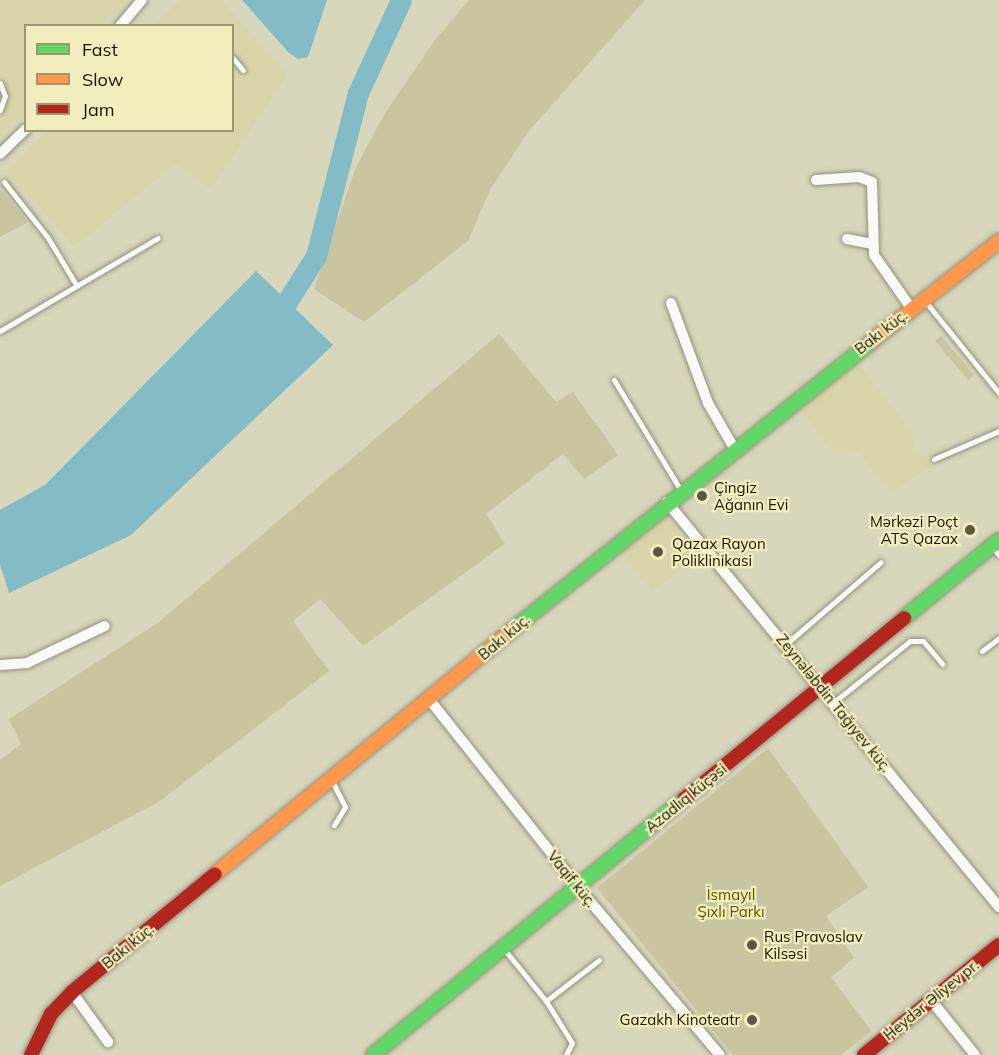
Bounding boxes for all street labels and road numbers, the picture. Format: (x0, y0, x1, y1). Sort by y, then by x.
street label: Bakı küç. (851, 306, 911, 358)
street label: Bakı küç. (475, 610, 533, 664)
street label: Zeynələbdin Tağıyev küç. (773, 630, 895, 776)
street label: Azadlıq küçəsi (642, 760, 730, 836)
street label: Vaqif küç. (544, 847, 600, 911)
street label: Bakı küç. (98, 920, 158, 972)
street label: Heydər Əliyev pr. (880, 956, 982, 1044)

